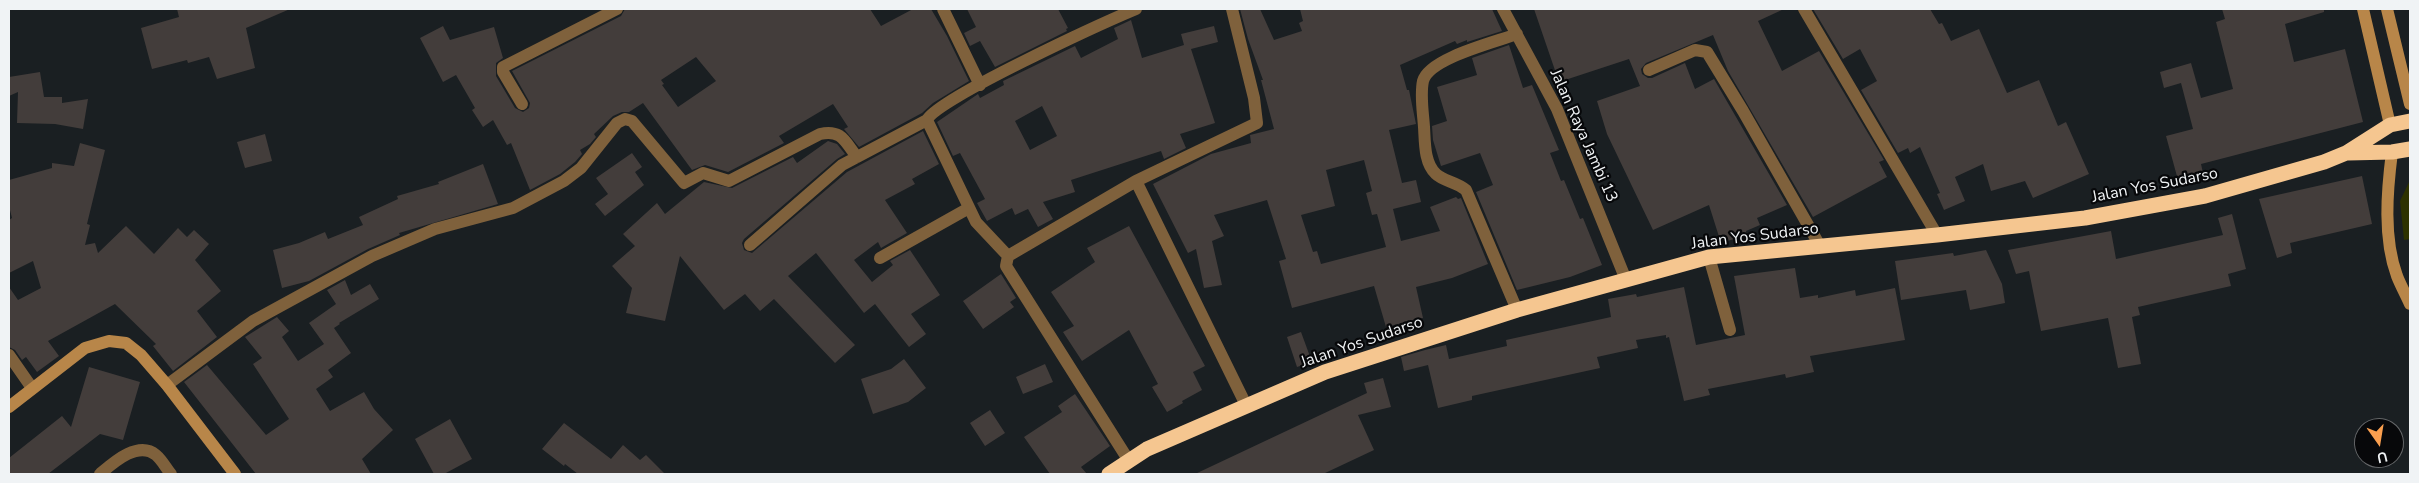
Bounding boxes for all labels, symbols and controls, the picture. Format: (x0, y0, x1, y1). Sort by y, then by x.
street label: Jalan Raya Jambi 13 (1545, 67, 1621, 205)
street label: Jalan Yos Sudarso (2090, 164, 2220, 208)
street label: Jalan Yos Sudarso (1690, 220, 1820, 254)
street label: Jalan Yos Sudarso (1298, 313, 1426, 373)
north arrow (2354, 418, 2404, 468)
text: U (2375, 447, 2389, 468)

